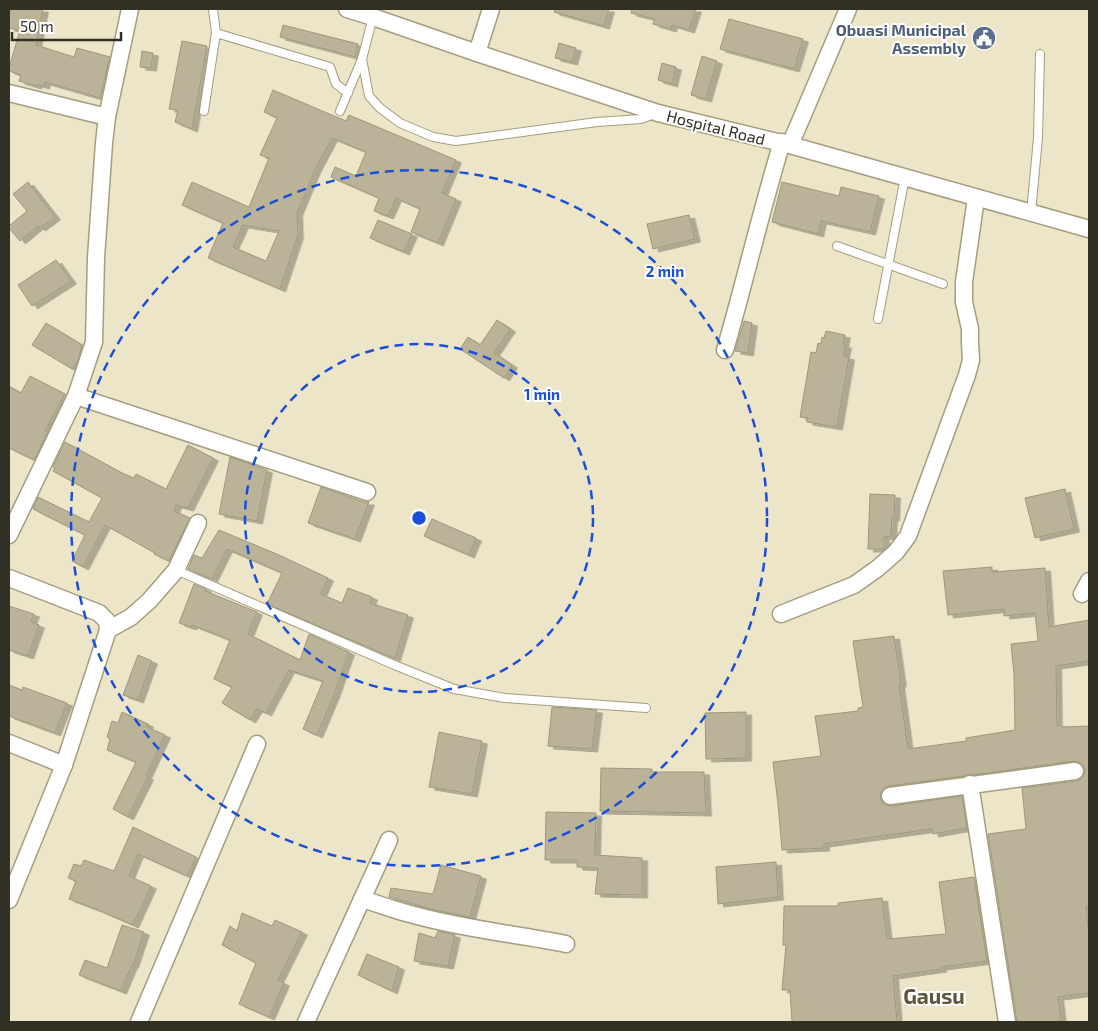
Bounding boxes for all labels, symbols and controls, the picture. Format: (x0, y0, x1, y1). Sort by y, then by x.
scale bar (12, 10, 121, 42)
text: 50 m (20, 17, 54, 35)
place label: Obuasi Municipal Assembly (836, 20, 967, 58)
public building icon: Obuasi Municipal Assembly (971, 25, 997, 51)
street label: Hospital Road (665, 106, 767, 148)
text: 2 min (646, 262, 684, 280)
text: 1 min (524, 385, 560, 403)
centre of rings (410, 509, 428, 527)
district label: Gausu (903, 983, 965, 1008)

